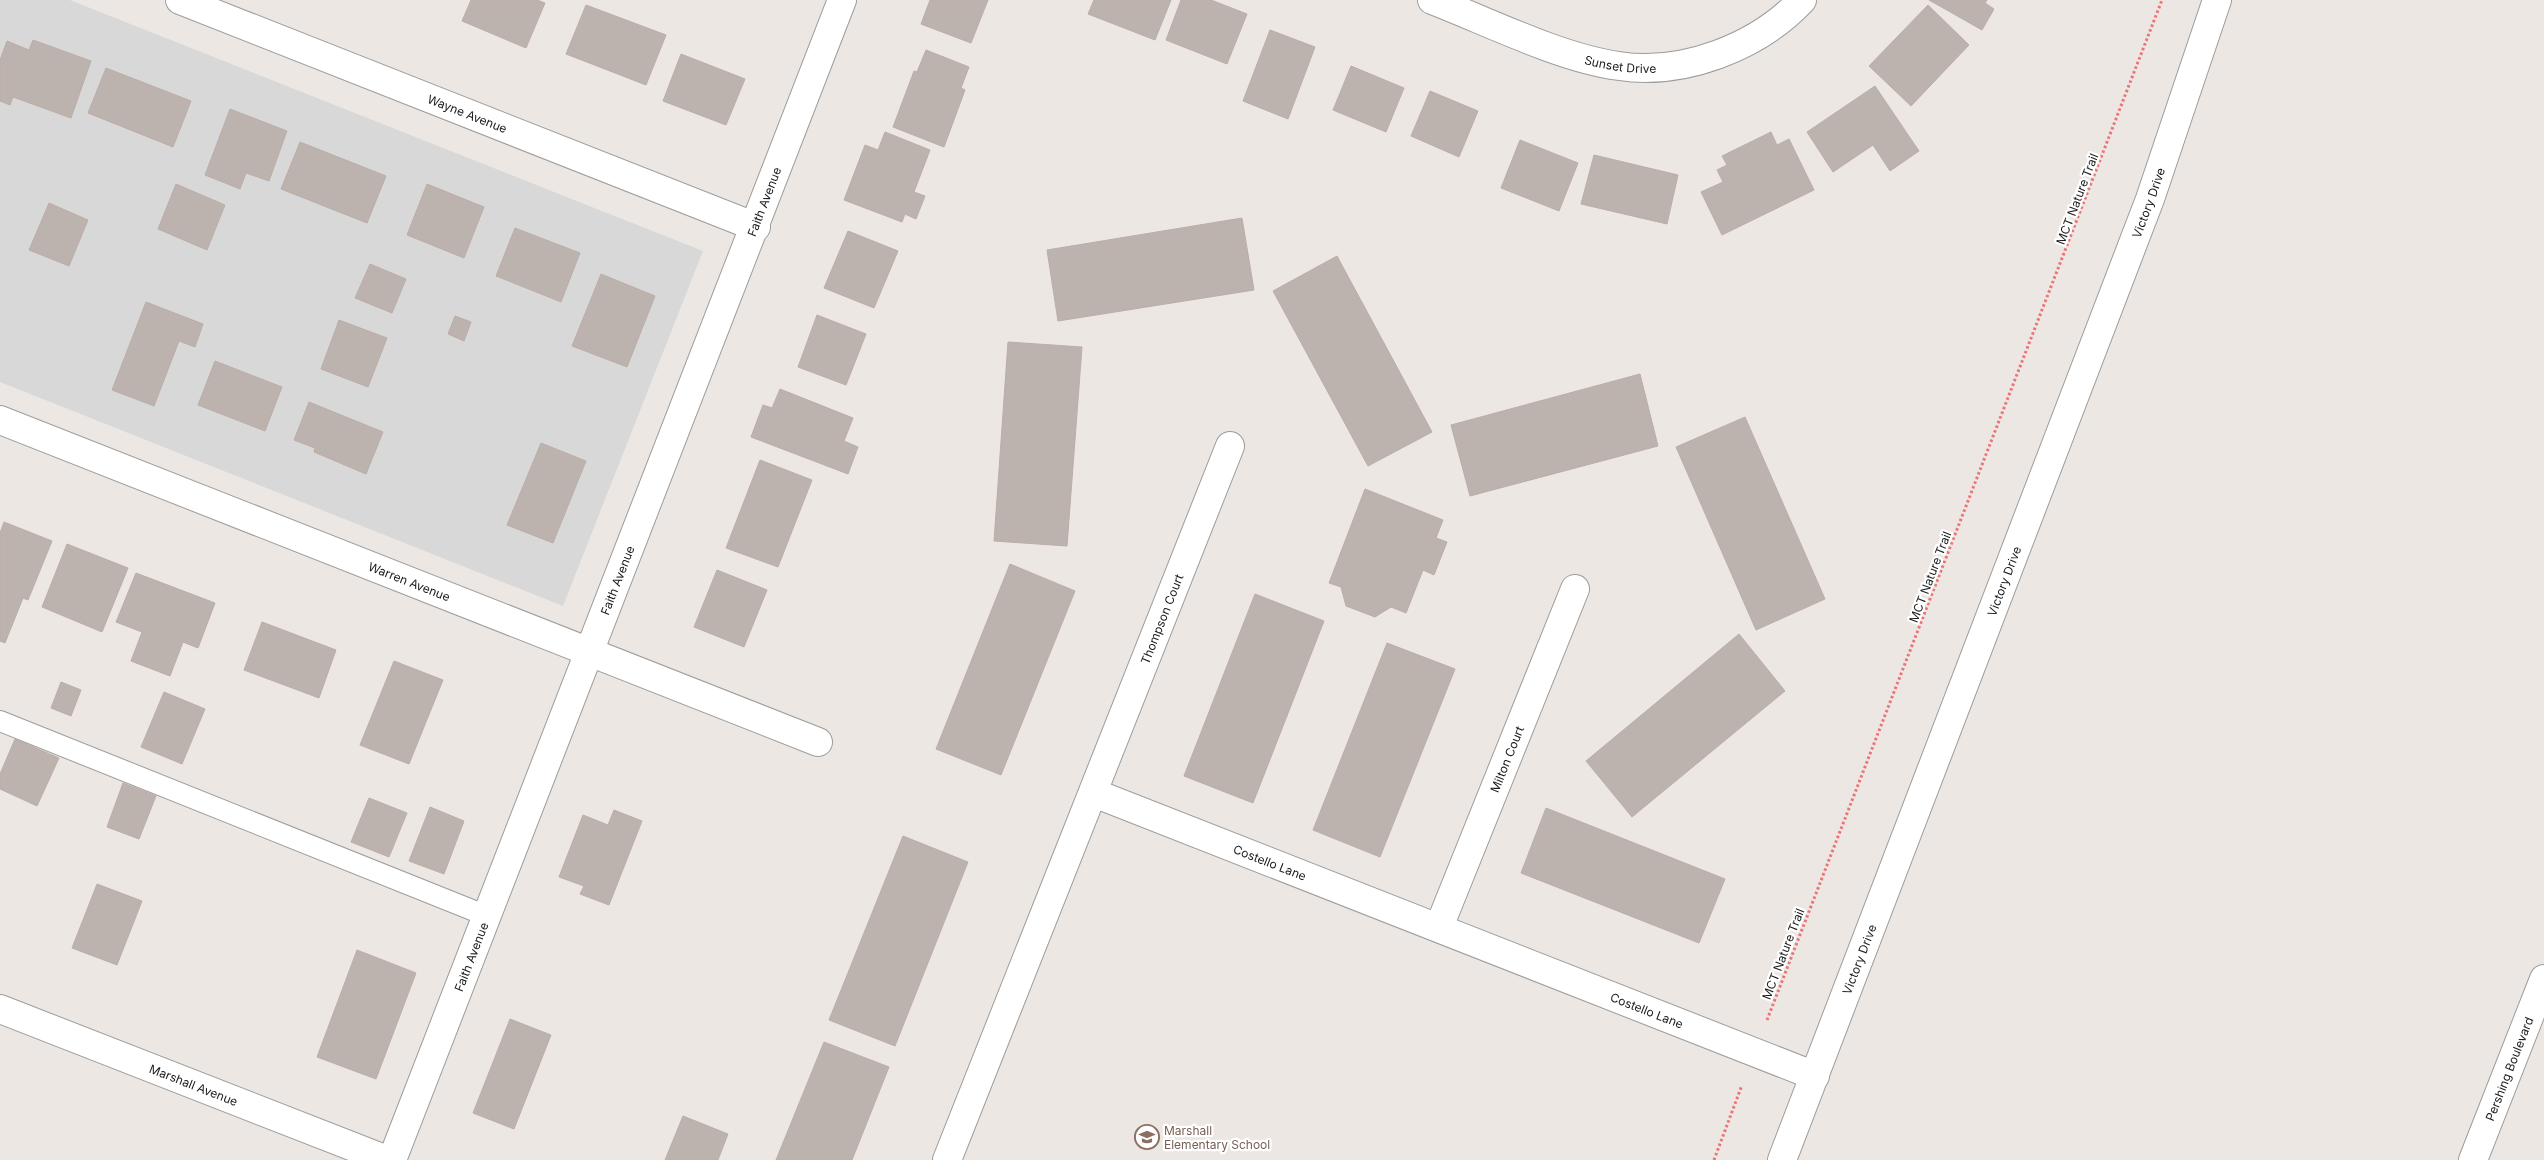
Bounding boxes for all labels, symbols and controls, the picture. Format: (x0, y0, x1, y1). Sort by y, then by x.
street label: Sunset Drive (1583, 52, 1657, 75)
street label: Wayne Avenue (426, 91, 509, 136)
street label: MCT Nature Trail (2053, 151, 2101, 247)
street label: Faith Avenue (744, 165, 784, 238)
street label: Victory Drive (2128, 166, 2168, 240)
street label: MCT Nature Trail (1906, 529, 1954, 625)
street label: Faith Avenue (597, 543, 637, 617)
street label: Victory Drive (1984, 544, 2024, 618)
street label: Warren Avenue (366, 558, 452, 604)
street label: Thompson Court (1137, 572, 1186, 666)
street label: Milton Court (1487, 724, 1527, 794)
street label: Costello Lane (1231, 841, 1309, 883)
street label: MCT Nature Trail (1759, 906, 1807, 1002)
street label: Faith Avenue (451, 920, 491, 994)
street label: Victory Drive (1839, 922, 1879, 996)
street label: Costello Lane (1608, 989, 1686, 1031)
street label: Pershing Boulevard (2482, 1015, 2536, 1123)
street label: Marshall Avenue (147, 1061, 240, 1109)
place label: Marshall Elementary School (1164, 1123, 1270, 1152)
school or university icon: Marshall Elementary School (1134, 1124, 1160, 1150)

